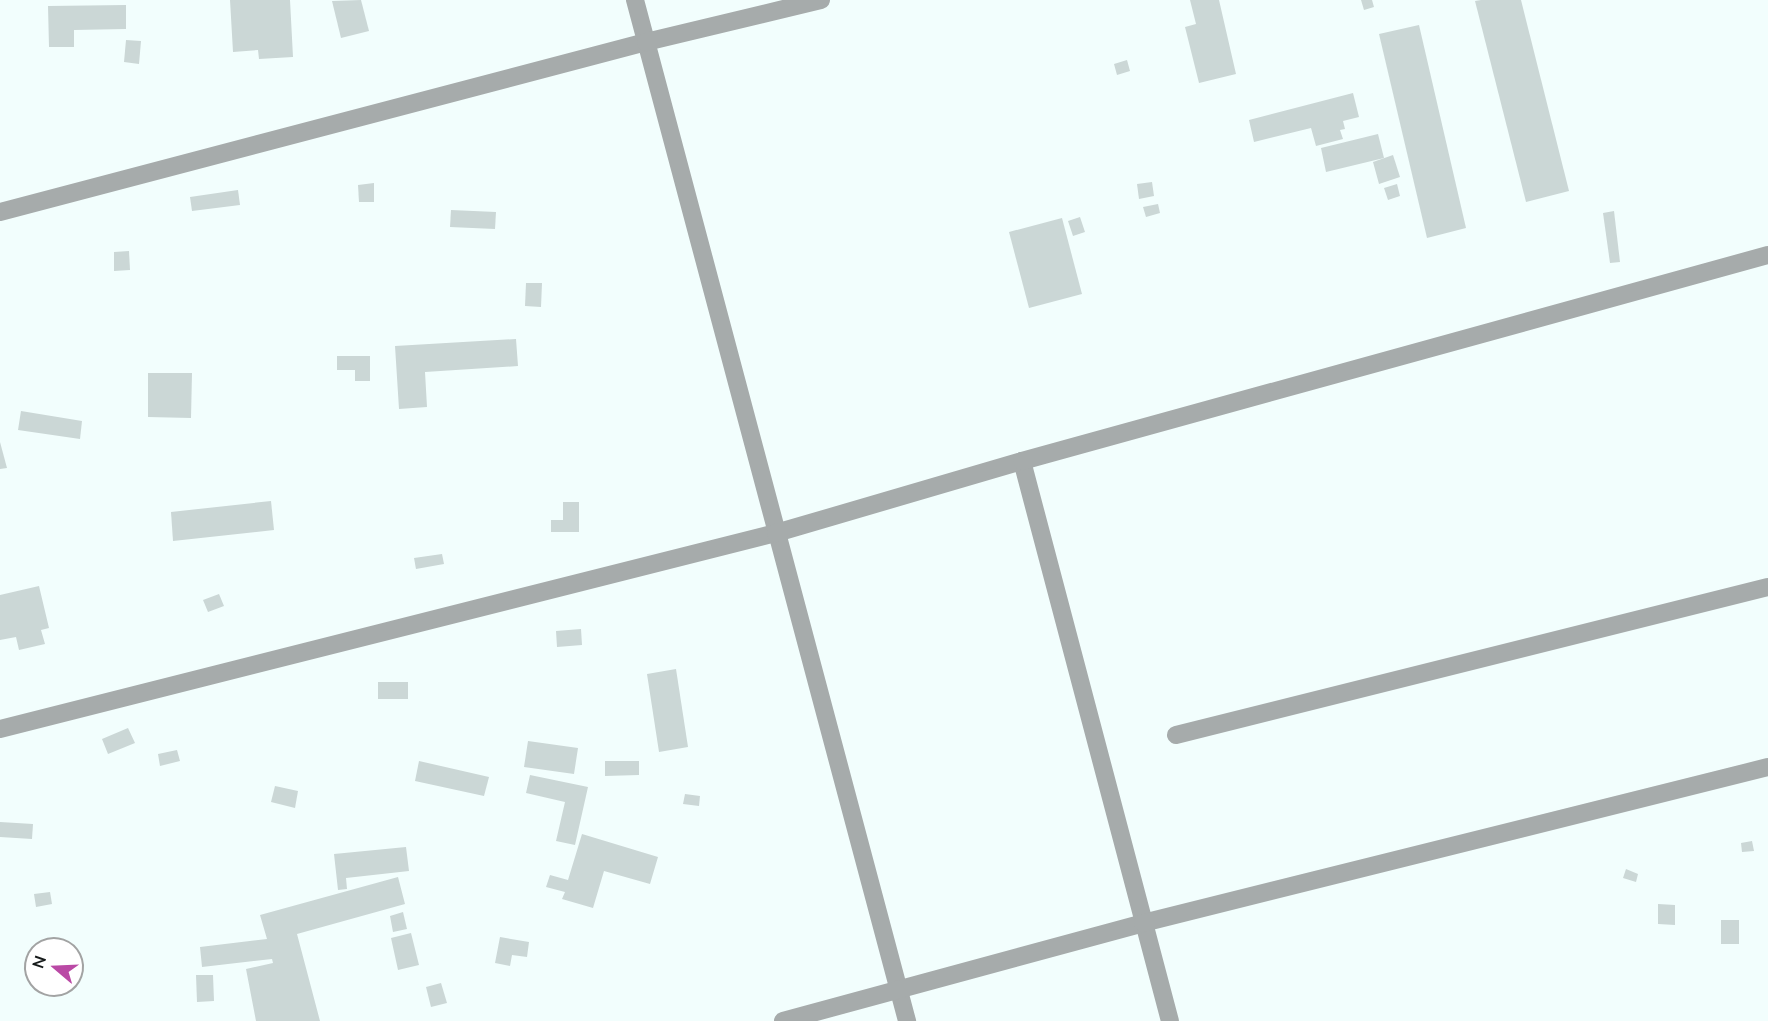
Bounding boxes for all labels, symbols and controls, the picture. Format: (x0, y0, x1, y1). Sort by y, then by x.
north arrow (24, 937, 84, 997)
text: N (27, 953, 50, 971)

